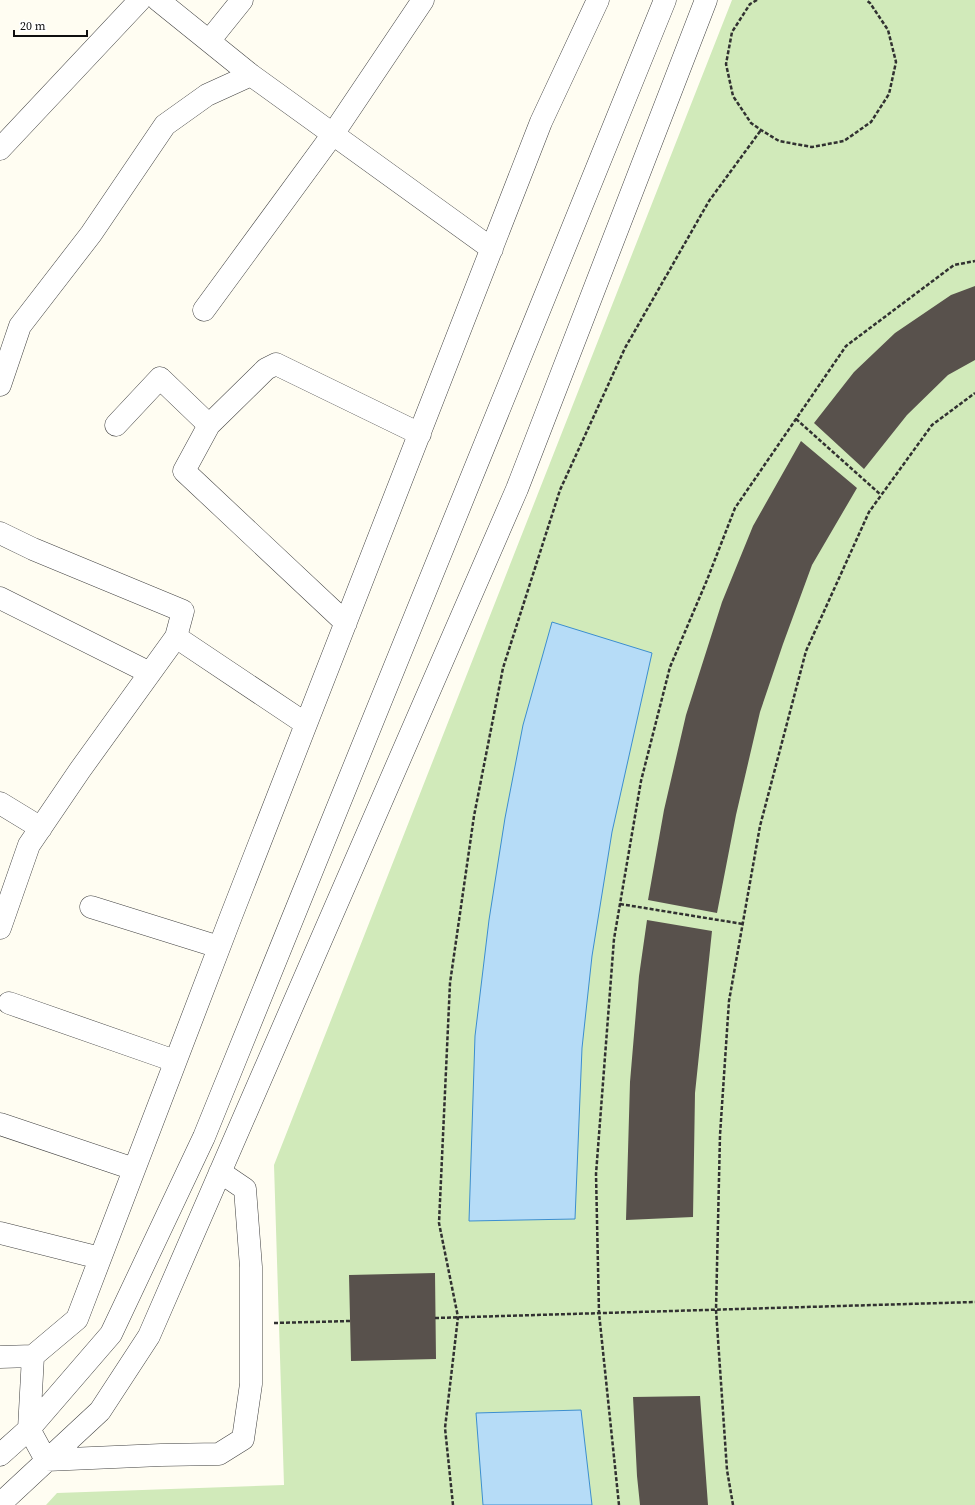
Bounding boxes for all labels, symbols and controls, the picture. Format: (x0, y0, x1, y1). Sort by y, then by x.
scale bar (14, 12, 87, 38)
text: 20 m (20, 18, 46, 34)

